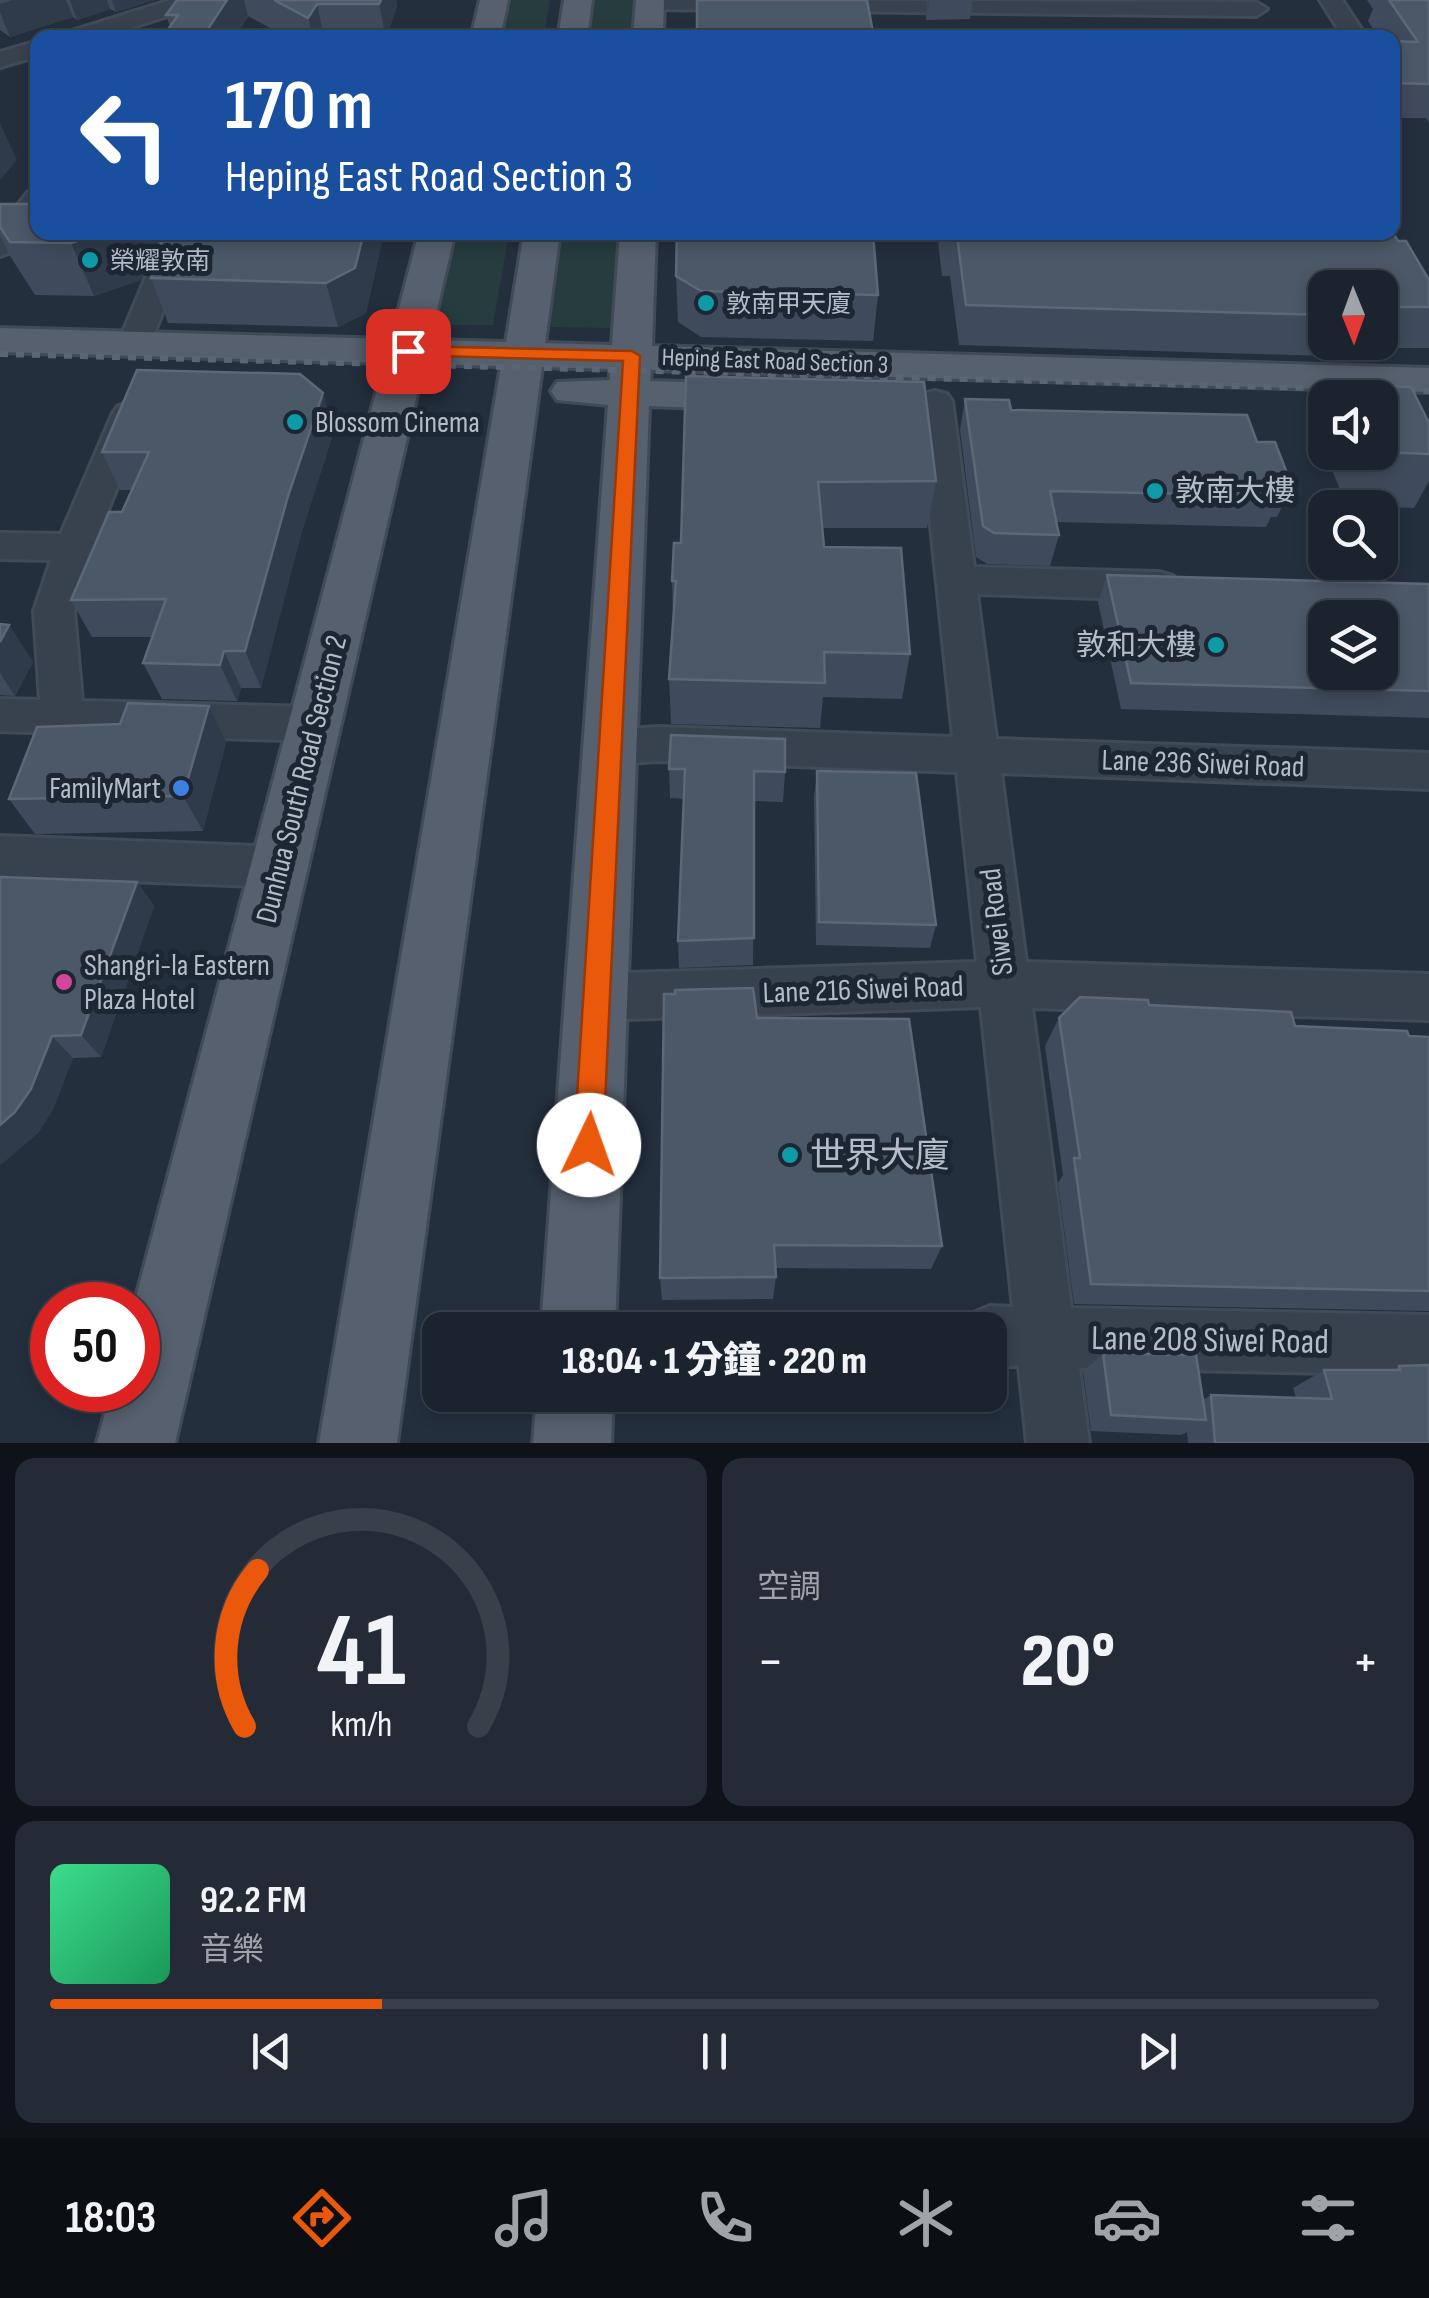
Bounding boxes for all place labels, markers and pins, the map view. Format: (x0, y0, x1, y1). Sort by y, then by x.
place label: 榮耀敦南 (110, 246, 210, 277)
marker: 榮耀敦南 (79, 249, 101, 271)
place label: 敦南甲天廈 (726, 289, 851, 320)
marker: 敦南甲天廈 (695, 292, 717, 314)
pin (366, 309, 451, 394)
place label: Blossom Cinema (315, 405, 480, 441)
marker: Blossom Cinema (284, 411, 306, 433)
place label: 敦南大樓 (1175, 474, 1295, 510)
marker: 敦南大樓 (1144, 480, 1166, 502)
place label: 敦和大樓 (1076, 628, 1196, 664)
marker: 敦和大樓 (1205, 634, 1227, 656)
place label: FamilyMart (49, 771, 161, 807)
marker: FamilyMart (170, 777, 192, 799)
place label: Shangri-la Eastern Plaza Hotel (84, 948, 270, 1018)
marker: Shangri-la Eastern Plaza Hotel (53, 971, 75, 993)
place label: 世界大廈 (810, 1135, 950, 1178)
marker: 世界大廈 (779, 1144, 801, 1166)

